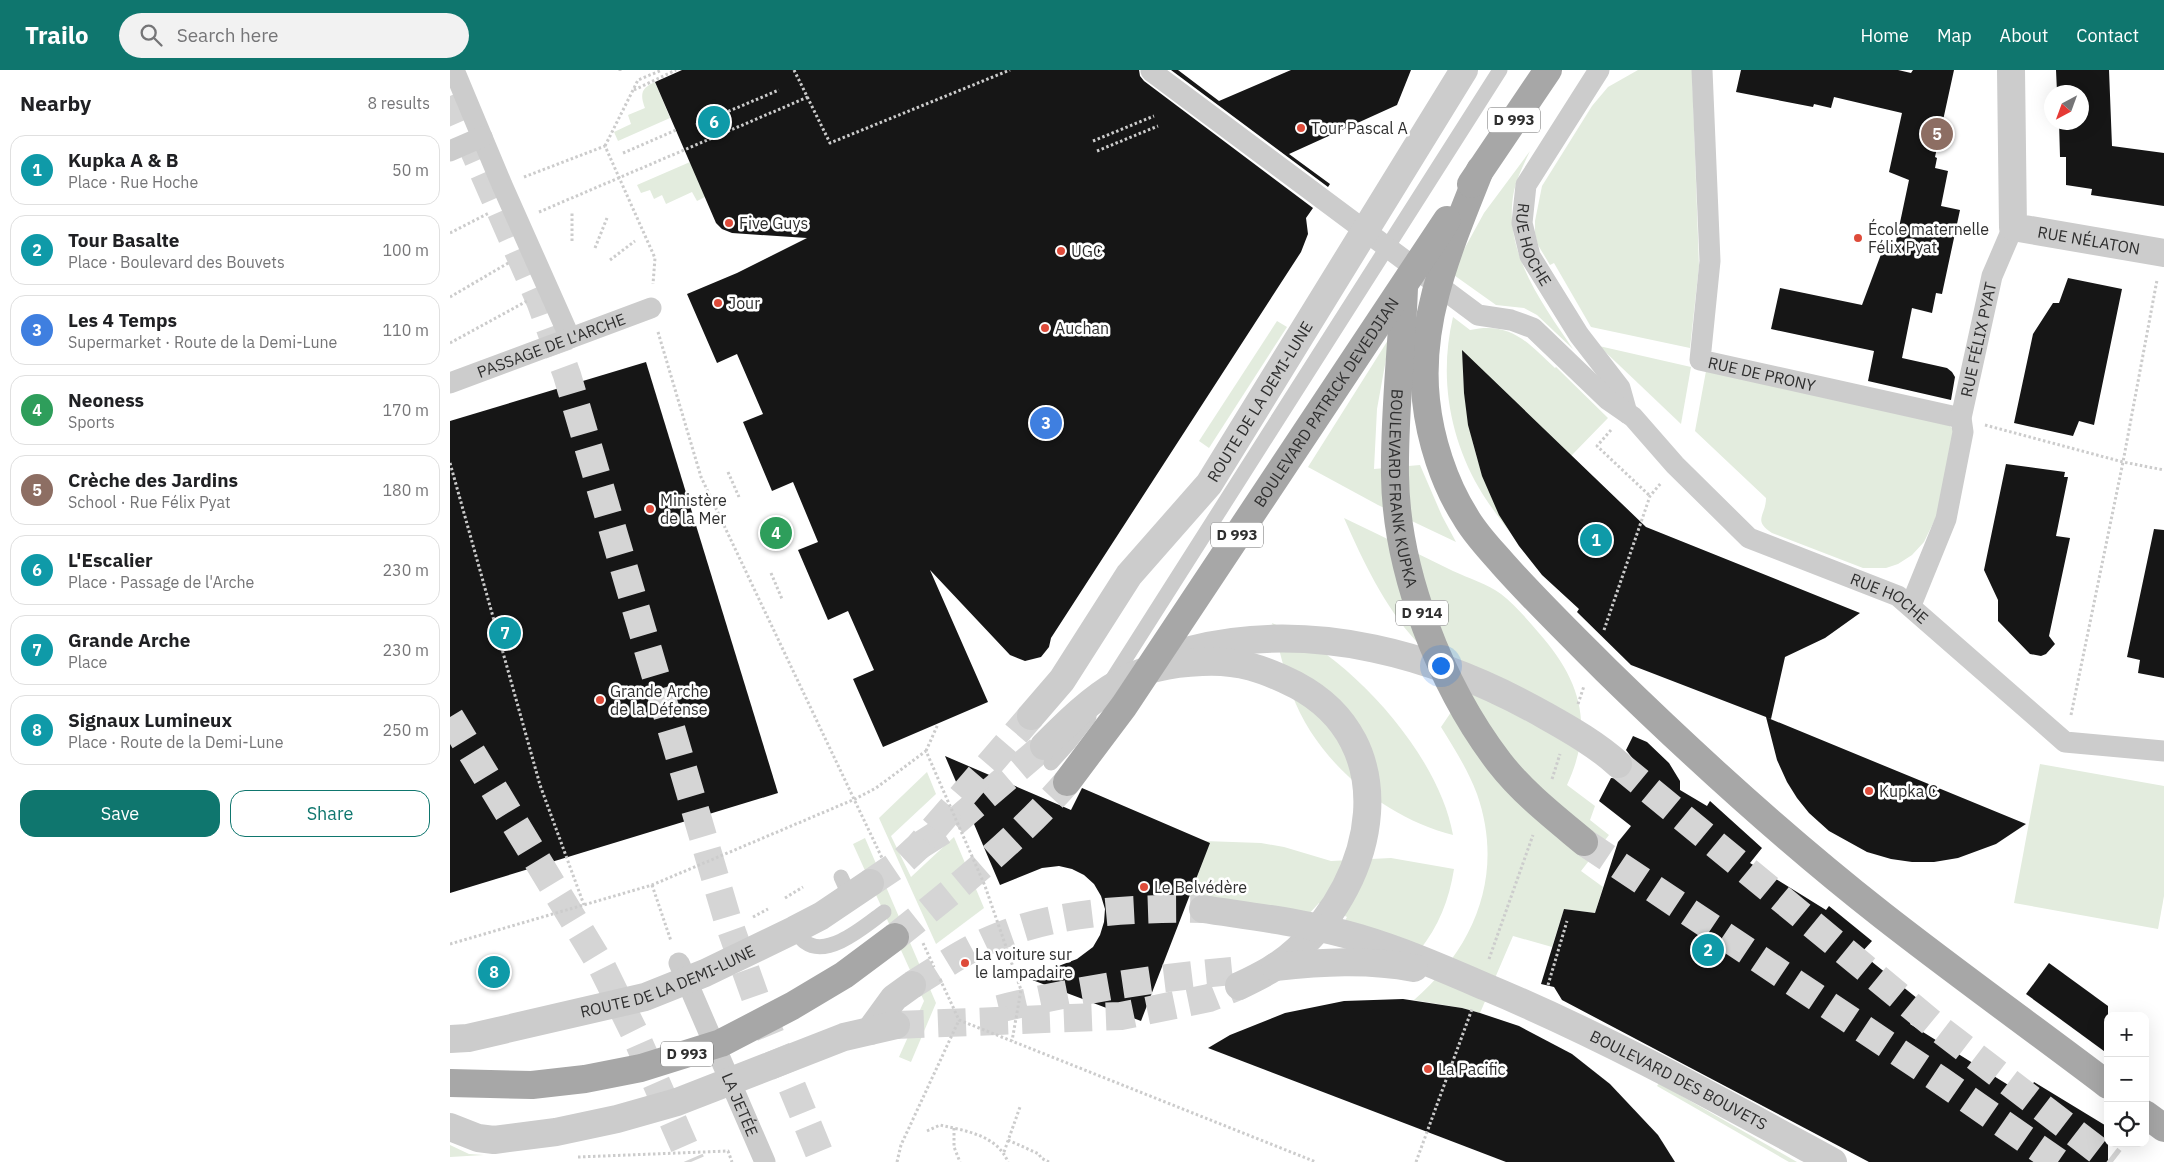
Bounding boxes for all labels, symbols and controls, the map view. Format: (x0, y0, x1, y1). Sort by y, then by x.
search box (119, 13, 469, 58)
text: Trailo (25, 19, 89, 51)
icon: search (137, 21, 165, 49)
text: Search here (177, 23, 278, 47)
text: Home (1861, 24, 1909, 47)
text: Map (1937, 24, 1972, 47)
text: About (2000, 24, 2048, 47)
text: Contact (2076, 24, 2139, 47)
north arrow (2044, 85, 2089, 130)
text: Nearby (20, 89, 91, 117)
text: 8 results (367, 93, 430, 113)
pin: 6 (698, 103, 730, 141)
road number: D 993 (1488, 108, 1540, 132)
pin: 5 (1921, 115, 1953, 153)
place label: Tour Pascal A (1311, 118, 1408, 138)
marker: Tour Pascal A (1295, 122, 1307, 134)
text: Kupka A & B (68, 148, 178, 172)
text: 1 (32, 160, 42, 180)
text: 50 m (392, 160, 429, 180)
text: Place · Rue Hoche (68, 172, 198, 192)
street label: RUE HOCHE (1512, 202, 1556, 290)
place label: Five Guys (739, 213, 808, 233)
marker: Five Guys (723, 217, 735, 229)
place label: École maternelle Félix Pyat (1868, 218, 1989, 257)
street label: RUE NÉLATON (2036, 221, 2142, 259)
text: Tour Basalte (68, 228, 179, 252)
marker: École maternelle Félix Pyat (1852, 232, 1864, 244)
text: 2 (32, 240, 42, 260)
text: 100 m (382, 240, 429, 260)
place label: UGC (1071, 241, 1103, 261)
marker: UGC (1055, 245, 1067, 257)
text: Place · Boulevard des Bouvets (68, 252, 285, 272)
street label: RUE FÉLIX PYAT (1956, 280, 2000, 399)
place label: Jour (728, 293, 760, 313)
street label: BOULEVARD PATRICK DEVEDJIAN (1249, 293, 1403, 511)
marker: Jour (712, 297, 724, 309)
text: Les 4 Temps (68, 308, 177, 332)
street label: PASSAGE DE L'ARCHE (474, 308, 628, 382)
street label: ROUTE DE LA DEMI-LUNE (1203, 317, 1317, 486)
place label: Auchan (1055, 318, 1109, 338)
text: 3 (32, 320, 42, 340)
text: 110 m (382, 320, 429, 340)
marker: Auchan (1039, 322, 1051, 334)
text: Supermarket · Route de la Demi-Lune (68, 332, 337, 352)
street label: RUE DE PRONY (1706, 352, 1818, 396)
text: Neoness (68, 388, 144, 412)
street label: BOULEVARD FRANK KUPKA (1385, 388, 1422, 590)
text: 4 (32, 400, 42, 420)
text: 170 m (382, 400, 429, 420)
pin: 3 (1030, 404, 1062, 442)
text: Sports (68, 412, 115, 432)
text: Crèche des Jardins (68, 468, 238, 492)
text: 5 (32, 480, 42, 500)
text: 180 m (382, 480, 429, 500)
place label: Ministère de la Mer (660, 490, 727, 528)
text: School · Rue Félix Pyat (68, 492, 231, 512)
marker: Ministère de la Mer (644, 503, 656, 515)
pin: 4 (760, 514, 792, 552)
pin: 1 (1580, 521, 1612, 559)
road number: D 993 (1211, 522, 1263, 548)
text: L'Escalier (68, 548, 153, 572)
text: 6 (32, 560, 42, 580)
text: 230 m (382, 560, 429, 580)
street label: RUE HOCHE (1848, 568, 1932, 628)
text: Place · Passage de l'Arche (68, 572, 254, 592)
road number: D 914 (1396, 600, 1448, 626)
pin: 7 (489, 614, 521, 652)
text: Grande Arche (68, 628, 190, 652)
text: 7 (32, 640, 42, 660)
text: 230 m (382, 640, 429, 660)
text: Place (68, 652, 107, 672)
your location (1428, 653, 1454, 679)
place label: Grande Arche de la Défense (610, 681, 709, 719)
marker: Grande Arche de la Défense (594, 694, 606, 706)
text: Signaux Lumineux (68, 708, 232, 732)
text: 8 (32, 720, 42, 740)
text: 250 m (382, 720, 429, 740)
text: Place · Route de la Demi-Lune (68, 732, 283, 752)
place label: Kupka C (1879, 781, 1938, 801)
marker: Kupka C (1863, 785, 1875, 797)
button: Save (20, 790, 220, 837)
button: Share (230, 790, 430, 837)
place label: Le Belvédère (1154, 877, 1247, 897)
marker: Le Belvédère (1138, 881, 1150, 893)
pin: 2 (1692, 931, 1724, 969)
street label: ROUTE DE LA DEMI-LUNE (578, 940, 758, 1022)
place label: La voiture sur le lampadaire (975, 944, 1073, 982)
pin: 8 (478, 953, 510, 991)
marker: La voiture sur le lampadaire (959, 957, 971, 969)
map controls (2104, 1012, 2149, 1147)
button: + (2104, 1012, 2149, 1057)
street label: BOULEVARD DES BOUVETS (1587, 1026, 1771, 1134)
road number: D 993 (661, 1042, 713, 1066)
button: − (2104, 1057, 2149, 1102)
place label: La Pacific (1438, 1059, 1506, 1079)
marker: La Pacific (1422, 1063, 1434, 1075)
street label: LA JETÉE (717, 1069, 763, 1139)
button: locate (2104, 1102, 2149, 1147)

